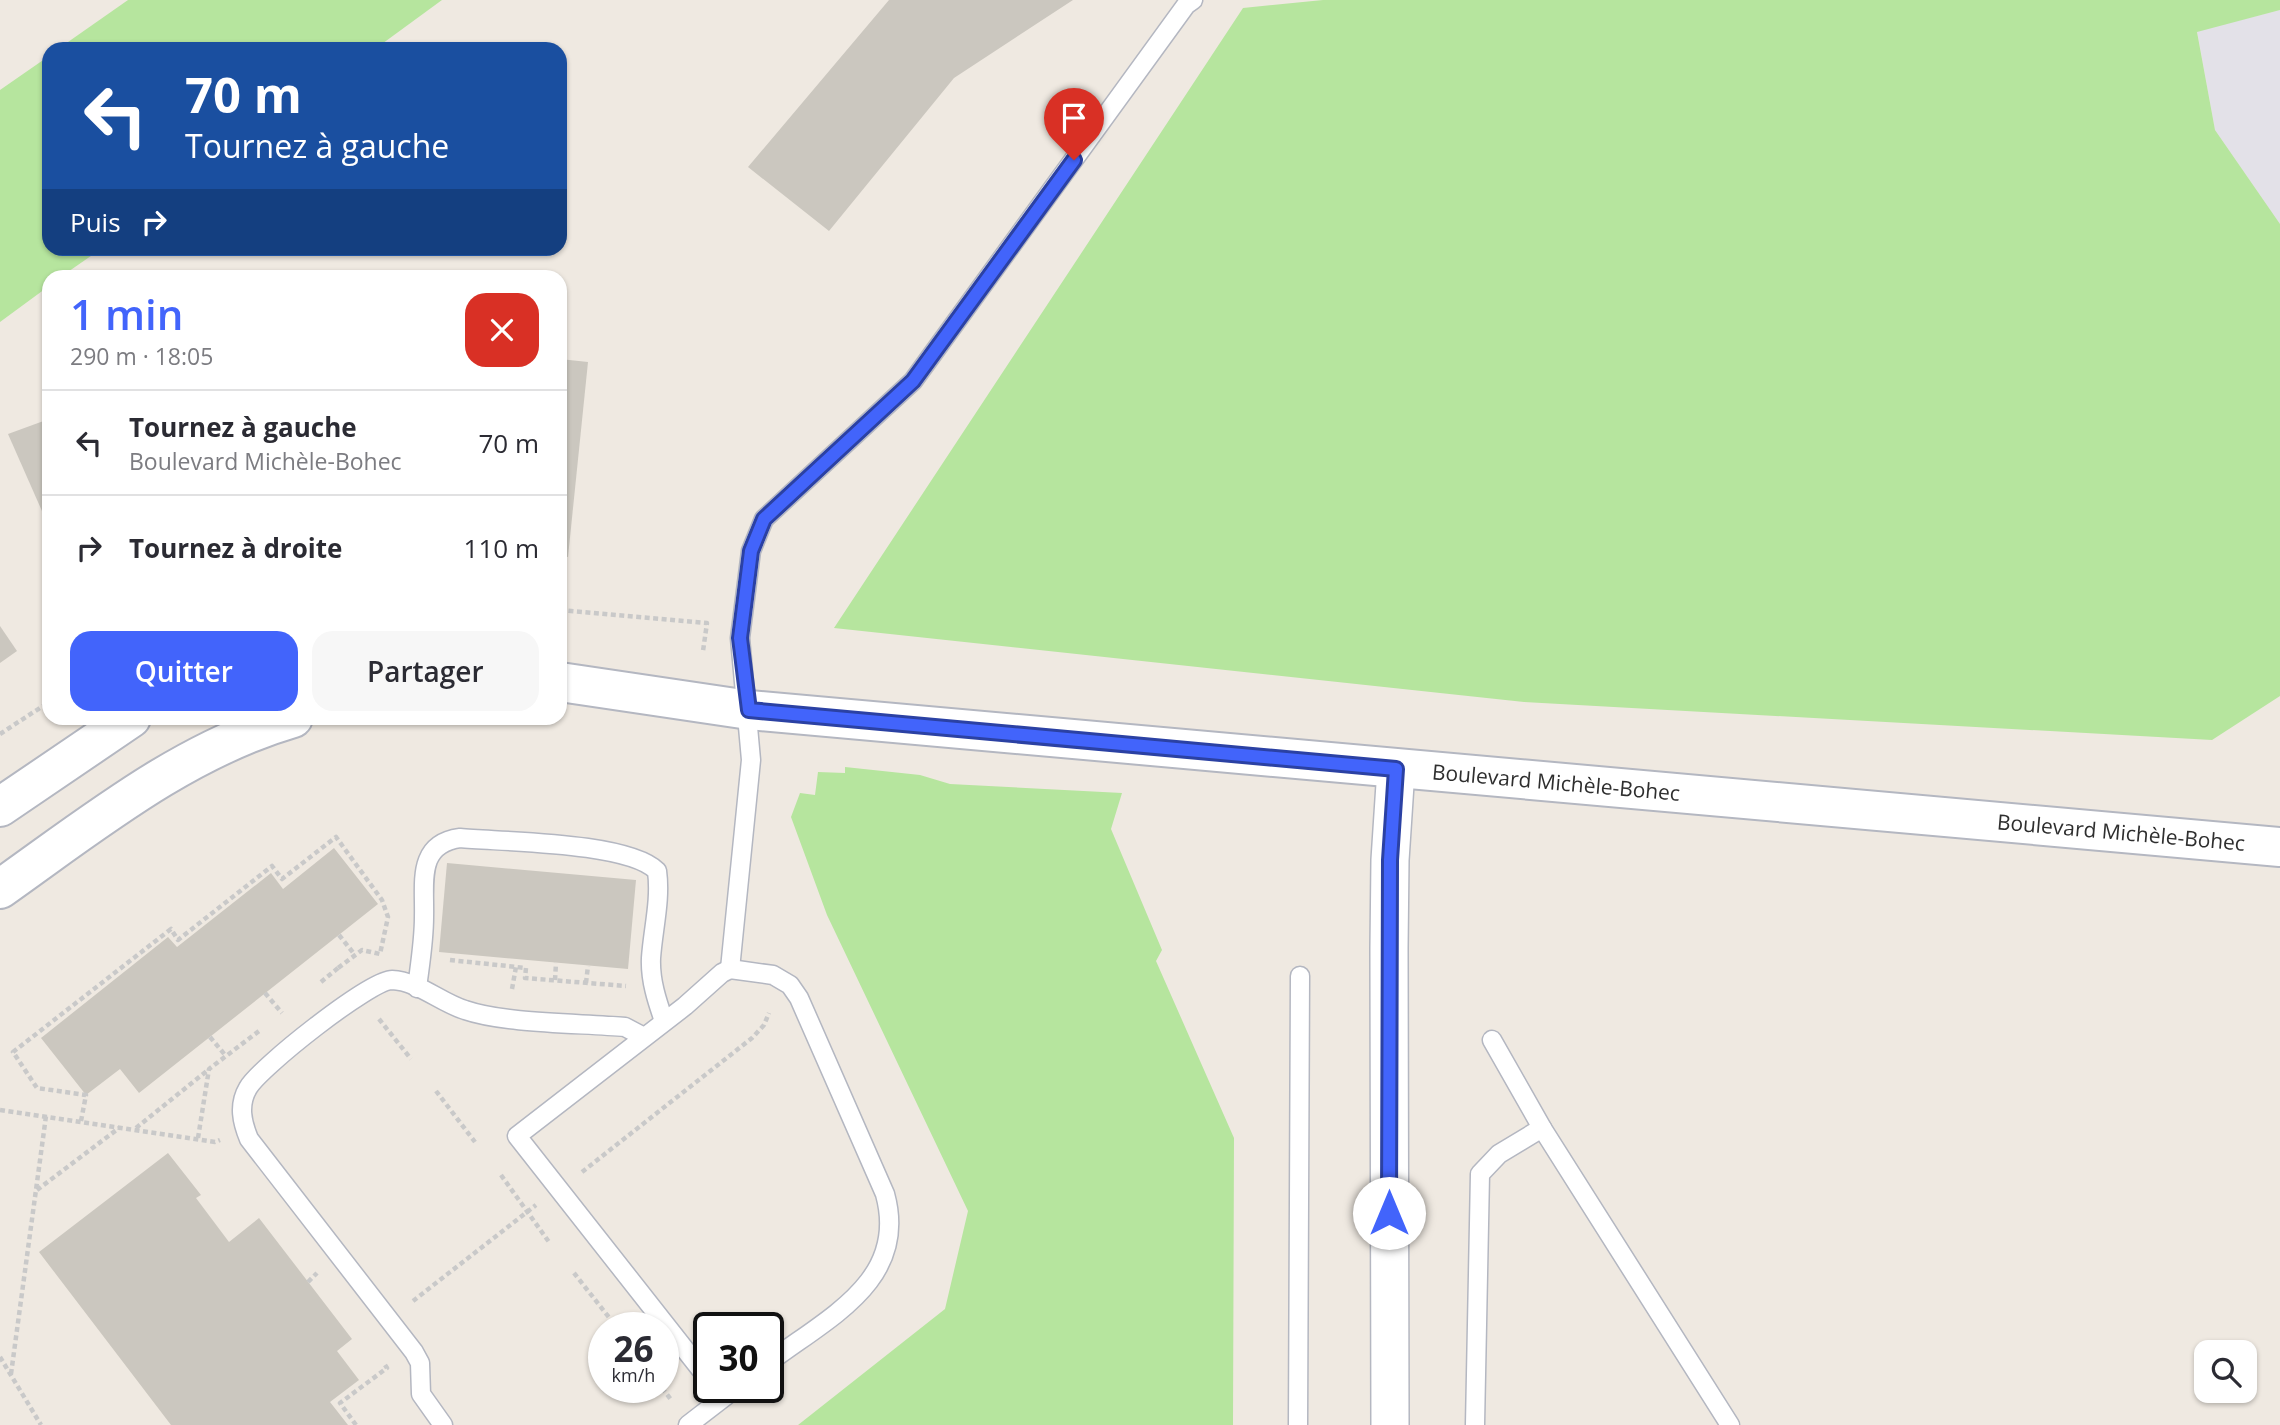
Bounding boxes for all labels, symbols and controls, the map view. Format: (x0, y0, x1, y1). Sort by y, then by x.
text: 70 m (185, 61, 302, 127)
icon: left (70, 70, 161, 161)
pin (1044, 88, 1104, 160)
icon: arrive (1055, 99, 1093, 137)
text: Tournez à gauche (185, 124, 449, 167)
icon: right (135, 203, 173, 241)
text: Puis (70, 204, 121, 240)
text: 1 min (70, 285, 183, 342)
button: close (465, 293, 539, 367)
text: 290 m · 18:05 (70, 340, 213, 372)
text: Tournez à gauche (129, 409, 357, 445)
icon: left (70, 424, 108, 462)
text: 70 m (478, 425, 539, 461)
text: Boulevard Michèle-Bohec (129, 445, 402, 477)
icon: right (70, 529, 108, 567)
text: Tournez à droite (129, 530, 342, 566)
text: 110 m (464, 530, 539, 566)
button: Quitter (70, 631, 298, 711)
button: Partager (312, 631, 539, 711)
street label: Boulevard Michèle-Bohec (1431, 757, 1681, 807)
street label: Boulevard Michèle-Bohec (1996, 807, 2246, 857)
position arrow (1352, 1176, 1426, 1250)
speed limit sign: 30 (693, 1312, 784, 1403)
text: 26 (613, 1325, 654, 1372)
map controls (2194, 1340, 2257, 1403)
button: search (2194, 1340, 2257, 1403)
text: km/h (612, 1363, 655, 1387)

